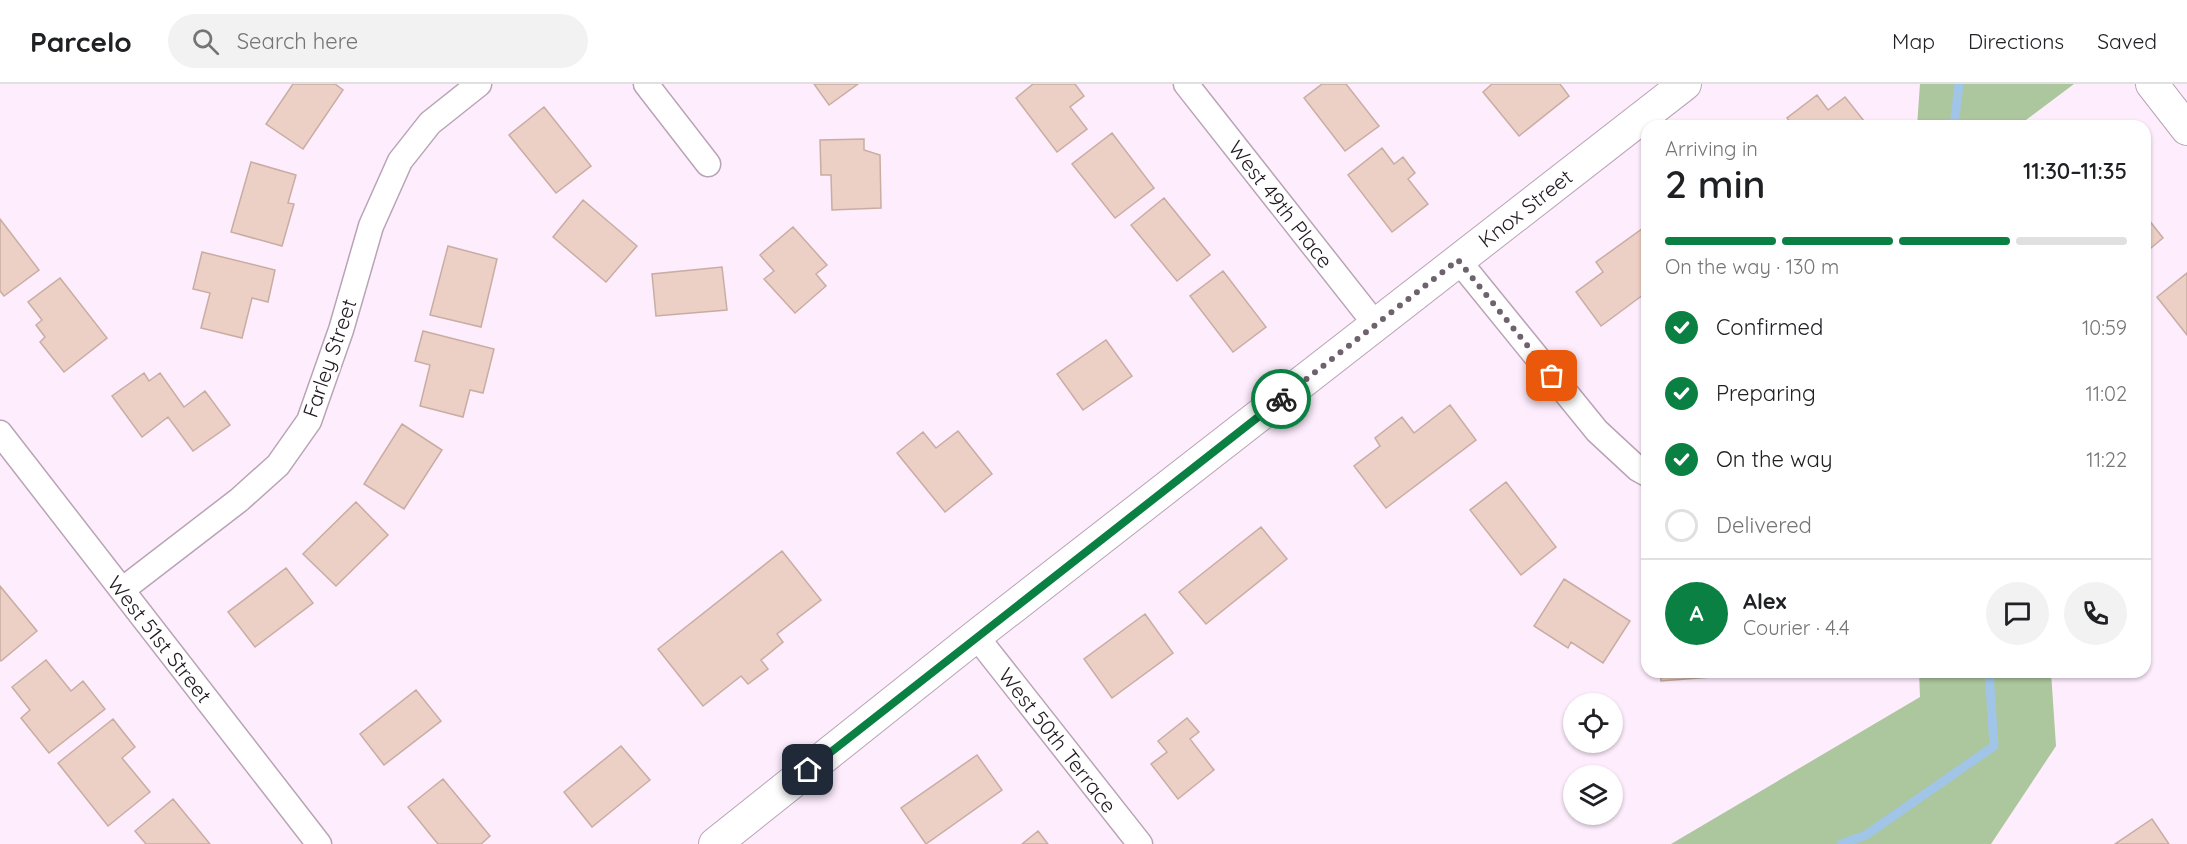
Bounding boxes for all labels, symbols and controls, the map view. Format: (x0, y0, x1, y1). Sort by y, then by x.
search box (168, 14, 588, 68)
text: Parcelo (30, 24, 132, 59)
icon: search (189, 25, 222, 58)
text: Search here (237, 27, 358, 55)
text: Map (1892, 28, 1935, 54)
text: Directions (1968, 28, 2064, 54)
text: Saved (2097, 28, 2157, 54)
street label: West 49th Place (1223, 135, 1339, 273)
text: Arriving in (1665, 136, 1758, 161)
text: 11:30–11:35 (2023, 157, 2127, 185)
text: 2 min (1665, 159, 1766, 208)
street label: Knox Street (1473, 163, 1577, 253)
text: On the way · 130 m (1665, 254, 1839, 279)
street label: Farley Street (297, 295, 361, 421)
icon: check (1665, 311, 1698, 344)
text: Confirmed (1716, 313, 1823, 341)
text: 10:59 (2082, 315, 2127, 340)
pin (1526, 350, 1577, 401)
icon: bag (1535, 359, 1568, 392)
courier (1251, 369, 1311, 429)
icon: check (1665, 377, 1698, 410)
text: Preparing (1716, 379, 1816, 407)
text: 11:02 (2085, 381, 2127, 406)
icon: bike (1265, 383, 1298, 416)
icon: check (1665, 443, 1698, 476)
text: On the way (1716, 445, 1832, 473)
text: 11:22 (2086, 447, 2127, 472)
text: Delivered (1716, 511, 1812, 539)
street label: West 51st Street (102, 570, 218, 708)
button: chat (1986, 582, 2049, 645)
button: phone (2064, 582, 2127, 645)
text: Alex (1743, 587, 1786, 615)
text: A (1689, 599, 1704, 627)
text: Courier · 4.4 (1743, 615, 1849, 640)
street label: West 50th Terrace (993, 662, 1123, 818)
map controls (1563, 693, 1623, 825)
button: locate (1563, 693, 1623, 753)
pin (782, 744, 833, 795)
icon: home (791, 753, 824, 786)
button: layers (1563, 765, 1623, 825)

